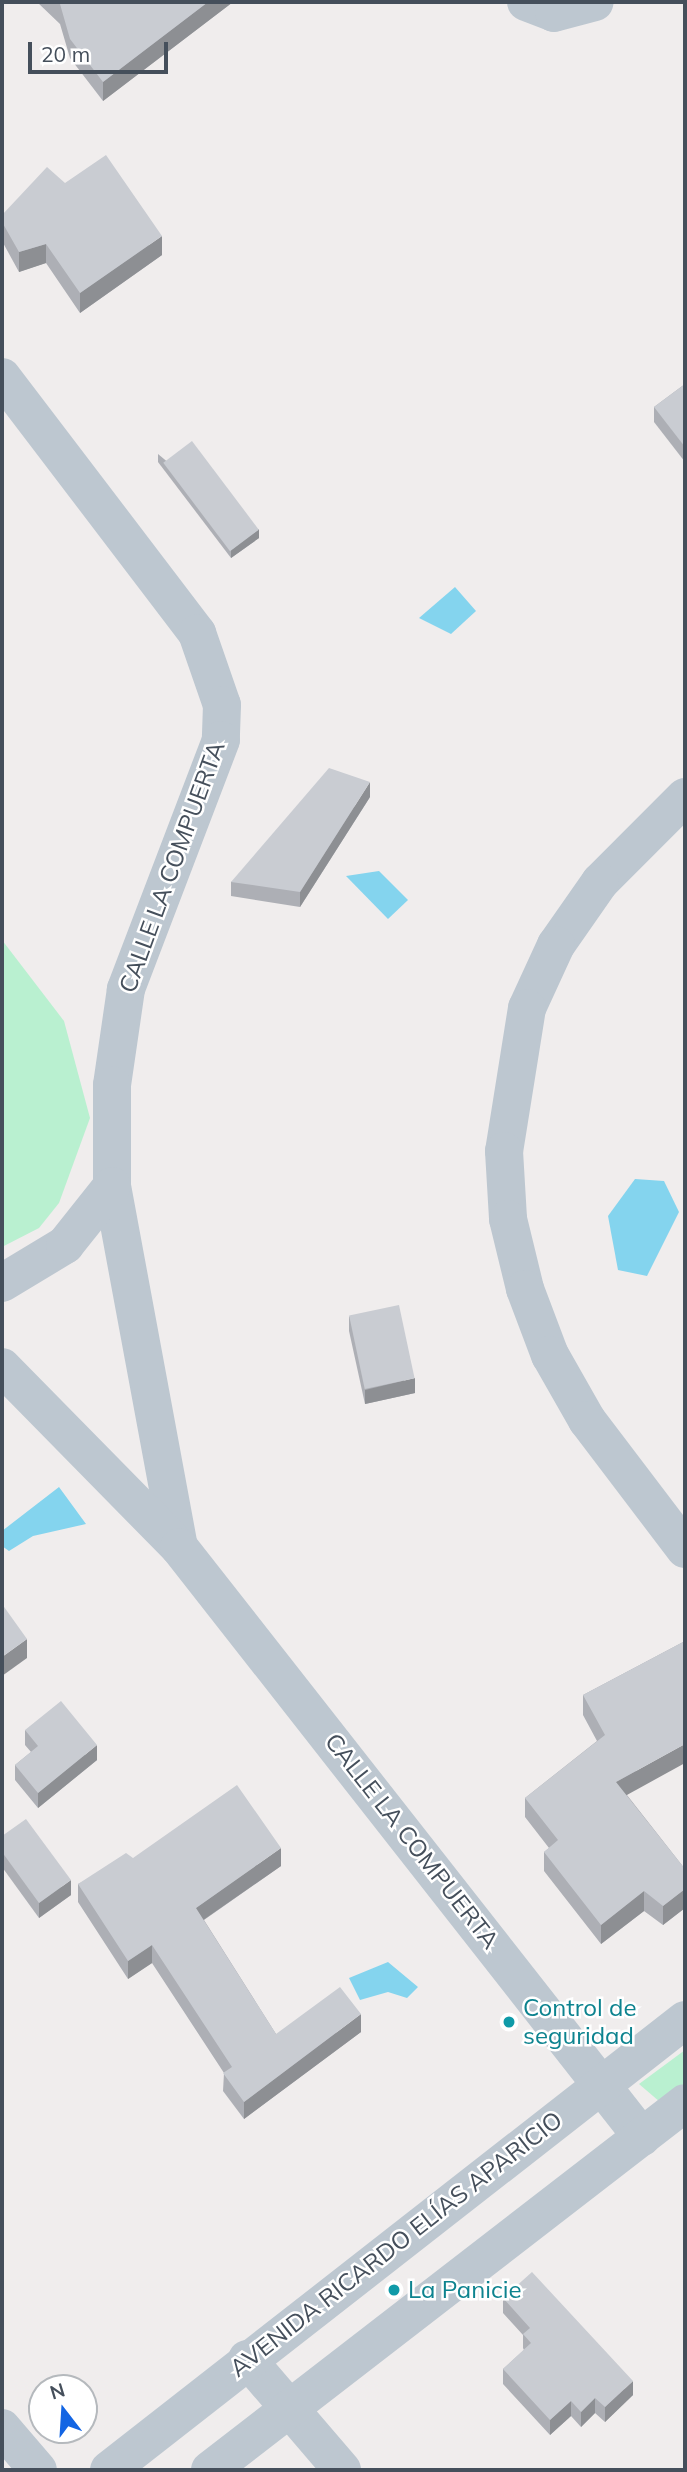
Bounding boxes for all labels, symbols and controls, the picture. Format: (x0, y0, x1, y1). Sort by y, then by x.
scale bar (32, 28, 172, 72)
text: 20 m (41, 41, 90, 67)
street label: CALLE LA COMPUERTA (113, 737, 231, 997)
street label: CALLE LA COMPUERTA (319, 1728, 505, 1954)
place label: Control de seguridad (523, 1994, 636, 2050)
marker: Control de seguridad (501, 2014, 517, 2030)
street label: AVENIDA RICARDO ELÍAS APARICIO (224, 2105, 568, 2383)
place label: La Panicie (408, 2276, 522, 2304)
marker: La Panicie (386, 2282, 402, 2298)
north arrow (28, 2374, 98, 2444)
text: N (47, 2377, 68, 2404)

